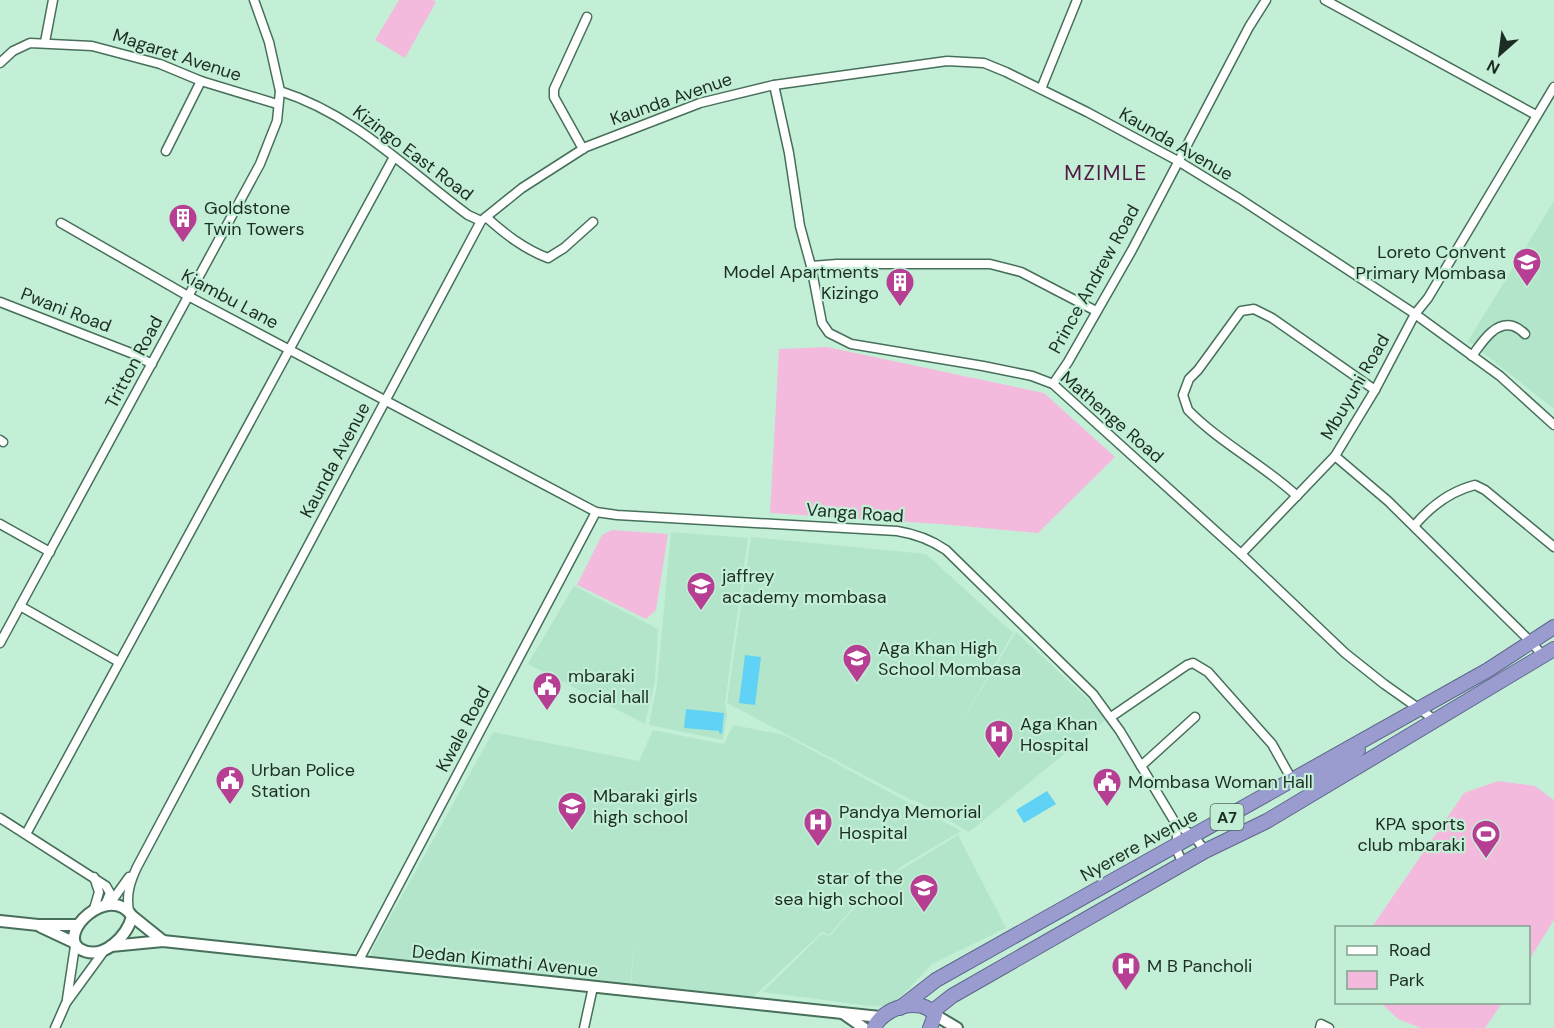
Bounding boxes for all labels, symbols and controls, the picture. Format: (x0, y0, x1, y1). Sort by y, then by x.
street label: Magaret Avenue (110, 23, 244, 87)
north arrow (1470, 24, 1530, 84)
text: N (1483, 55, 1503, 79)
street label: Kaunda Avenue (607, 67, 735, 131)
street label: Kizingo East Road (348, 100, 478, 206)
street label: Kaunda Avenue (1115, 102, 1237, 186)
district label: MZIMLE (1064, 159, 1148, 187)
place label: Goldstone Twin Towers (204, 196, 304, 241)
street label: Prince Andrew Road (1043, 200, 1145, 358)
building icon: Goldstone Twin Towers (167, 202, 199, 244)
place label: Loreto Convent Primary Mombasa (1356, 240, 1506, 285)
school or university icon: Loreto Convent Primary Mombasa (1511, 246, 1543, 288)
place label: Model Apartments Kizingo (723, 260, 879, 305)
street label: Kiambu Lane (177, 263, 283, 335)
building icon: Model Apartments Kizingo (884, 266, 916, 308)
street label: Pwani Road (17, 282, 115, 338)
street label: Tritton Road (100, 312, 168, 412)
street label: Mbuyuni Road (1315, 330, 1395, 444)
street label: Mathenge Road (1055, 366, 1169, 468)
street label: Kaunda Avenue (294, 398, 376, 522)
street label: Vanga Road (805, 498, 905, 528)
place label: jaffrey academy mombasa (721, 564, 887, 609)
school or university icon: jaffrey academy mombasa (685, 570, 717, 612)
place label: Aga Khan High School Mombasa (878, 636, 1021, 681)
school or university icon: Aga Khan High School Mombasa (841, 642, 873, 684)
place label: mbaraki social hall (568, 664, 649, 709)
public building icon: mbaraki social hall (531, 670, 563, 712)
street label: Kwale Road (430, 682, 496, 776)
place label: Aga Khan Hospital (1020, 712, 1098, 757)
hospital icon: Aga Khan Hospital (983, 718, 1015, 760)
place label: Urban Police Station (251, 758, 355, 803)
public building icon: Urban Police Station (214, 764, 246, 806)
public building icon: Mombasa Woman Hall (1091, 766, 1123, 808)
place label: Mombasa Woman Hall (1128, 770, 1313, 794)
place label: Mbaraki girls high school (593, 784, 698, 829)
school or university icon: Mbaraki girls high school (556, 790, 588, 832)
place label: Pandya Memorial Hospital (839, 800, 981, 845)
street label: Nyerere Avenue (1076, 803, 1202, 887)
road number: A7 (1210, 804, 1244, 830)
hospital icon: Pandya Memorial Hospital (802, 806, 834, 848)
place label: KPA sports club mbaraki (1357, 812, 1465, 857)
sports icon: KPA sports club mbaraki (1470, 818, 1502, 860)
place label: star of the sea high school (774, 866, 903, 911)
school or university icon: star of the sea high school (908, 872, 940, 914)
legend (1335, 926, 1530, 1004)
text: Road (1389, 938, 1431, 962)
street label: Dedan Kimathi Avenue (411, 939, 599, 983)
hospital icon: M B Pancholi (1110, 950, 1142, 992)
place label: M B Pancholi (1147, 954, 1252, 978)
text: Park (1389, 968, 1425, 992)

